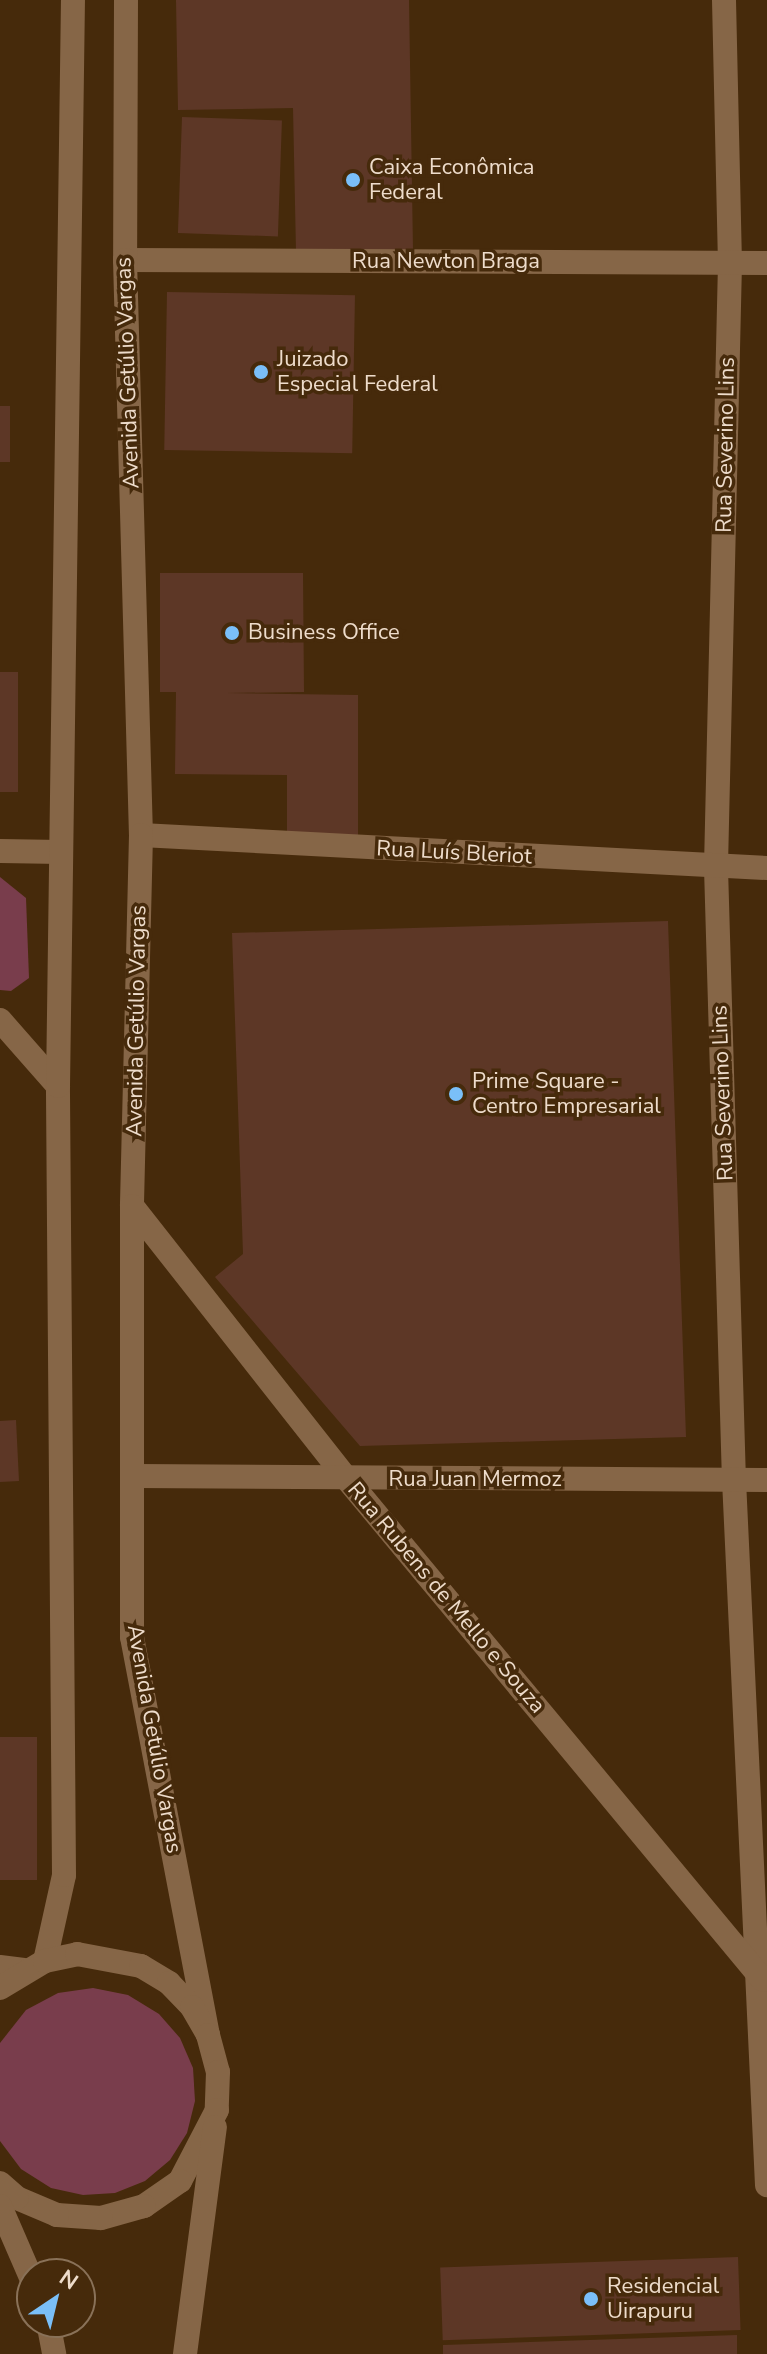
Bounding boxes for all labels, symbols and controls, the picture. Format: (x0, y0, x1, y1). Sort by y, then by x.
place label: Caixa Econômica Federal (369, 154, 534, 206)
marker: Caixa Econômica Federal (344, 171, 362, 189)
street label: Rua Newton Braga (352, 249, 540, 275)
street label: Avenida Getúlio Vargas (111, 257, 145, 489)
place label: Juizado Especial Federal (277, 346, 438, 398)
street label: Rua Severino Lins (711, 357, 741, 533)
marker: Juizado Especial Federal (252, 363, 270, 381)
place label: Business Office (248, 620, 400, 646)
marker: Business Office (223, 624, 241, 642)
street label: Rua Luís Bleriot (376, 836, 532, 870)
street label: Avenida Getúlio Vargas (122, 905, 152, 1137)
street label: Rua Severino Lins (707, 1005, 739, 1181)
place label: Prime Square - Centro Empresarial (472, 1068, 661, 1120)
marker: Prime Square - Centro Empresarial (447, 1085, 465, 1103)
street label: Rua Juan Mermoz (388, 1467, 562, 1493)
street label: Rua Rubens de Mello e Souza (342, 1477, 550, 1719)
street label: Avenida Getúlio Vargas (121, 1623, 187, 1855)
north arrow (16, 2258, 96, 2338)
text: N (53, 2263, 84, 2297)
place label: Residencial Uirapuru (607, 2273, 719, 2324)
marker: Residencial Uirapuru (582, 2290, 600, 2308)

